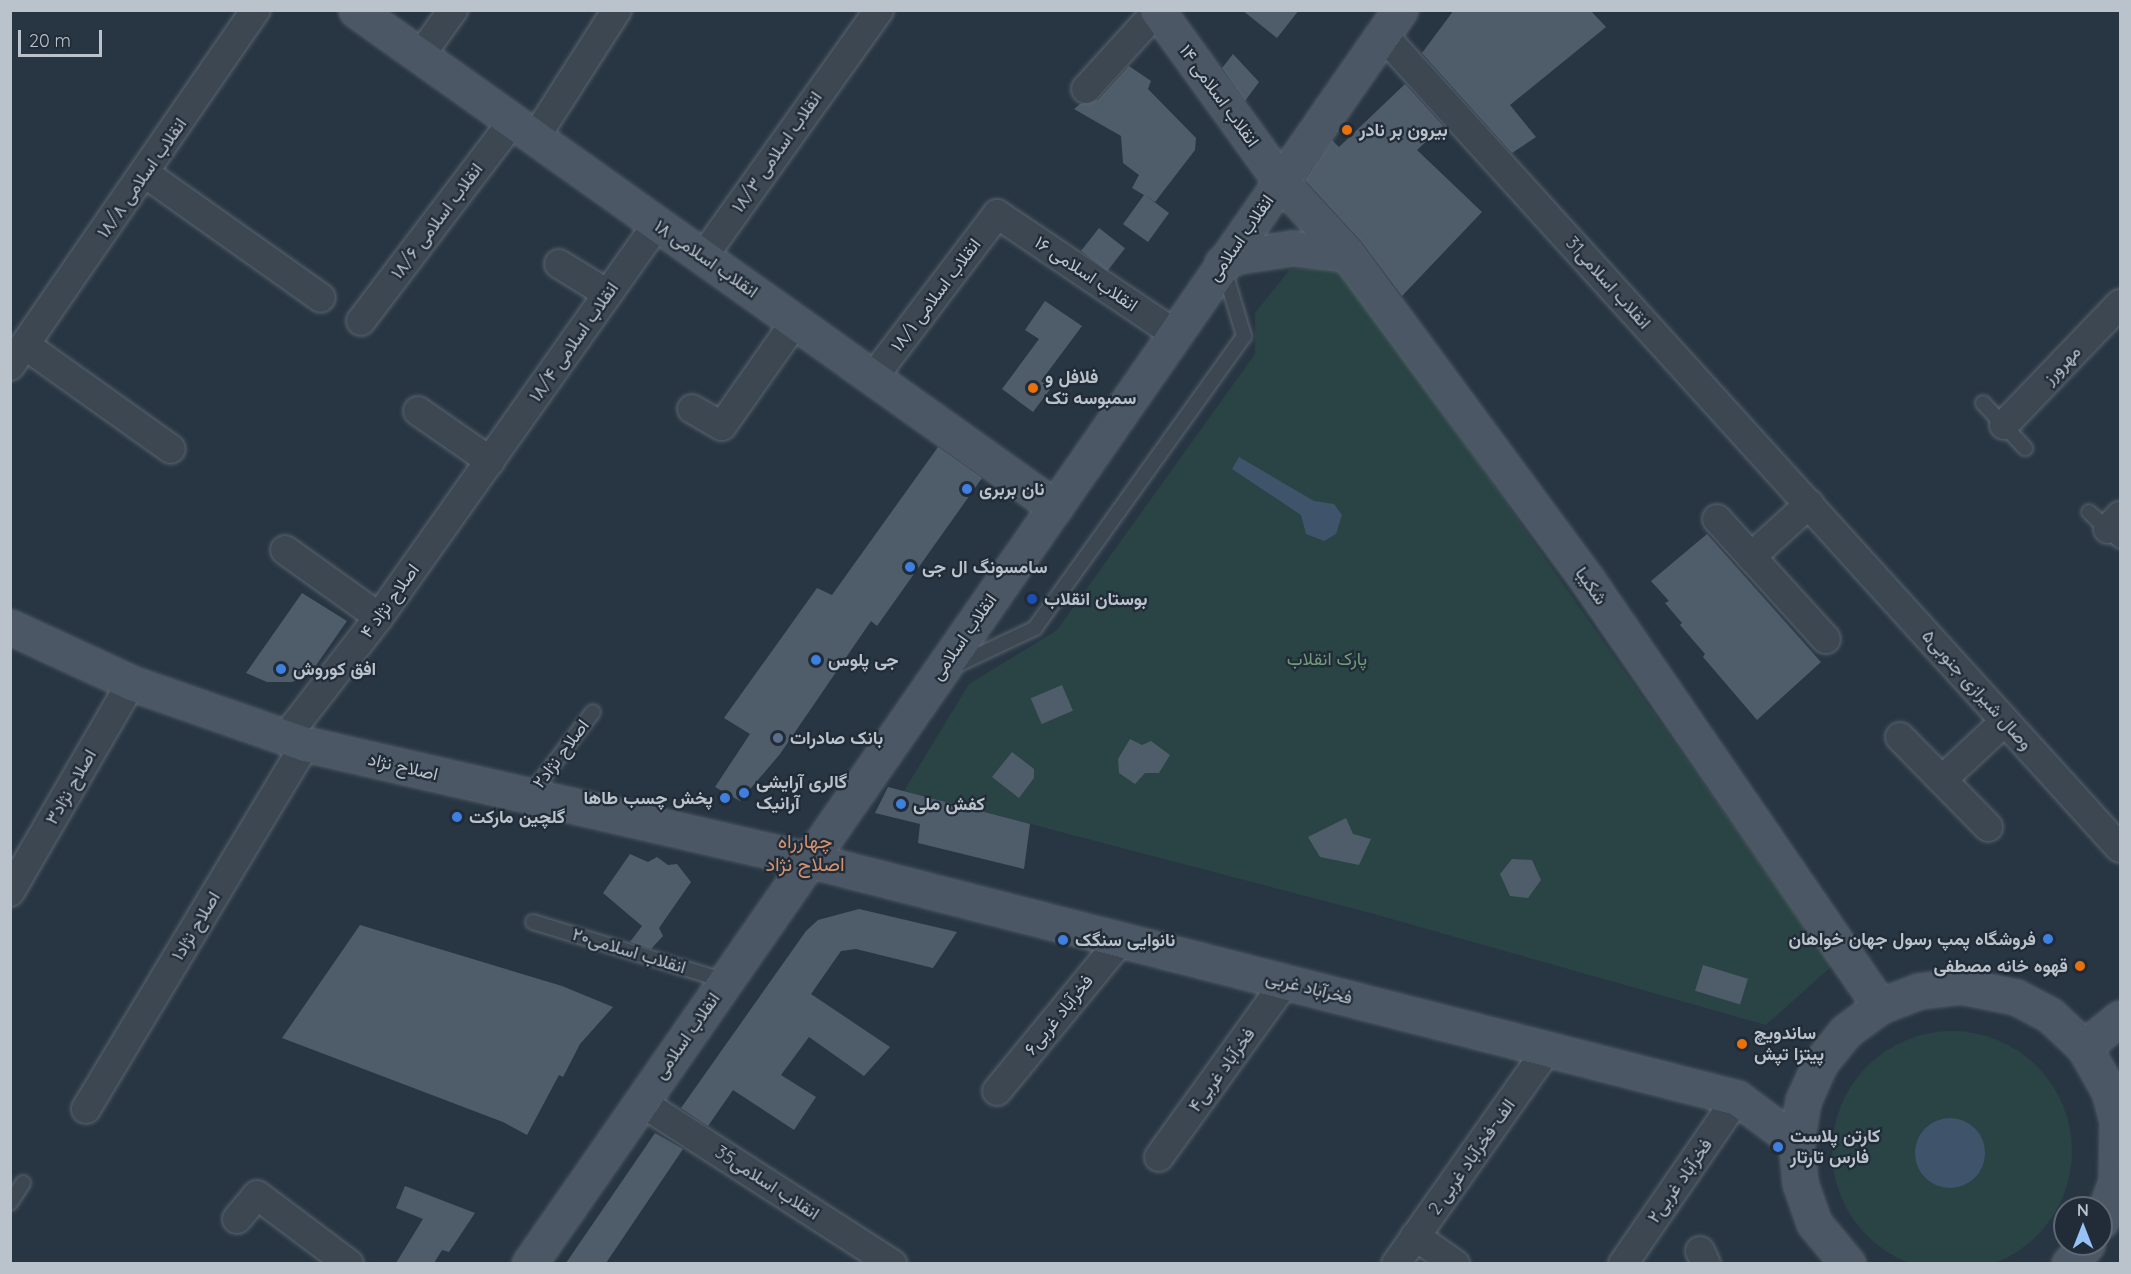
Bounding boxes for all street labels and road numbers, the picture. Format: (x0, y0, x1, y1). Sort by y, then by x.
street label: ۱۴ انقلاب اسلامی (1175, 41, 1263, 151)
street label: ۱۸/۳ انقلاب اسلامی (727, 87, 827, 217)
street label: ۱۸/۸ انقلاب اسلامی (93, 114, 191, 242)
street label: ۱۸/۶ انقلاب اسلامی (386, 159, 488, 283)
street label: انقلاب اسلامی (1203, 191, 1279, 285)
street label: ۱۸ انقلاب اسلامی (650, 215, 762, 303)
street label: ۱۶ انقلاب اسلامی (1030, 232, 1142, 316)
street label: 31انقلاب اسلامی (1561, 232, 1655, 334)
street label: ۱۸/۱ انقلاب اسلامی (886, 234, 986, 356)
street label: ۱۸/۴ انقلاب اسلامی (525, 278, 623, 406)
street label: مهرورز (2038, 341, 2086, 389)
street label: ۴ اصلاح نژاد (356, 560, 424, 642)
street label: شکیبا (1570, 563, 1612, 609)
street label: انقلاب اسلامی (926, 590, 1002, 684)
street label: ۵وصال شیرازی جنوبی (1917, 625, 2037, 755)
street label: اصلاح نژاد۲ (528, 715, 594, 793)
street label: اصلاح نژاد۳ (41, 746, 101, 828)
street label: اصلاح نژاد (366, 748, 440, 786)
street label: اصلاح نژاد۱ (167, 888, 225, 964)
street label: انقلاب اسلامی۲۰ (570, 923, 688, 979)
street label: فخرآباد غربی (1263, 967, 1355, 1009)
street label: ۶فخرآباد غربی (1020, 970, 1098, 1060)
street label: انقلاب اسلامی (649, 989, 725, 1083)
street label: ۴فخرآباد غربی (1184, 1024, 1260, 1116)
street label: 2 الف-فخرآباد غربی (1424, 1095, 1520, 1219)
street label: ۲فخرآباد غربی (1643, 1135, 1717, 1227)
street label: 35انقلاب اسلامی (711, 1141, 823, 1225)

